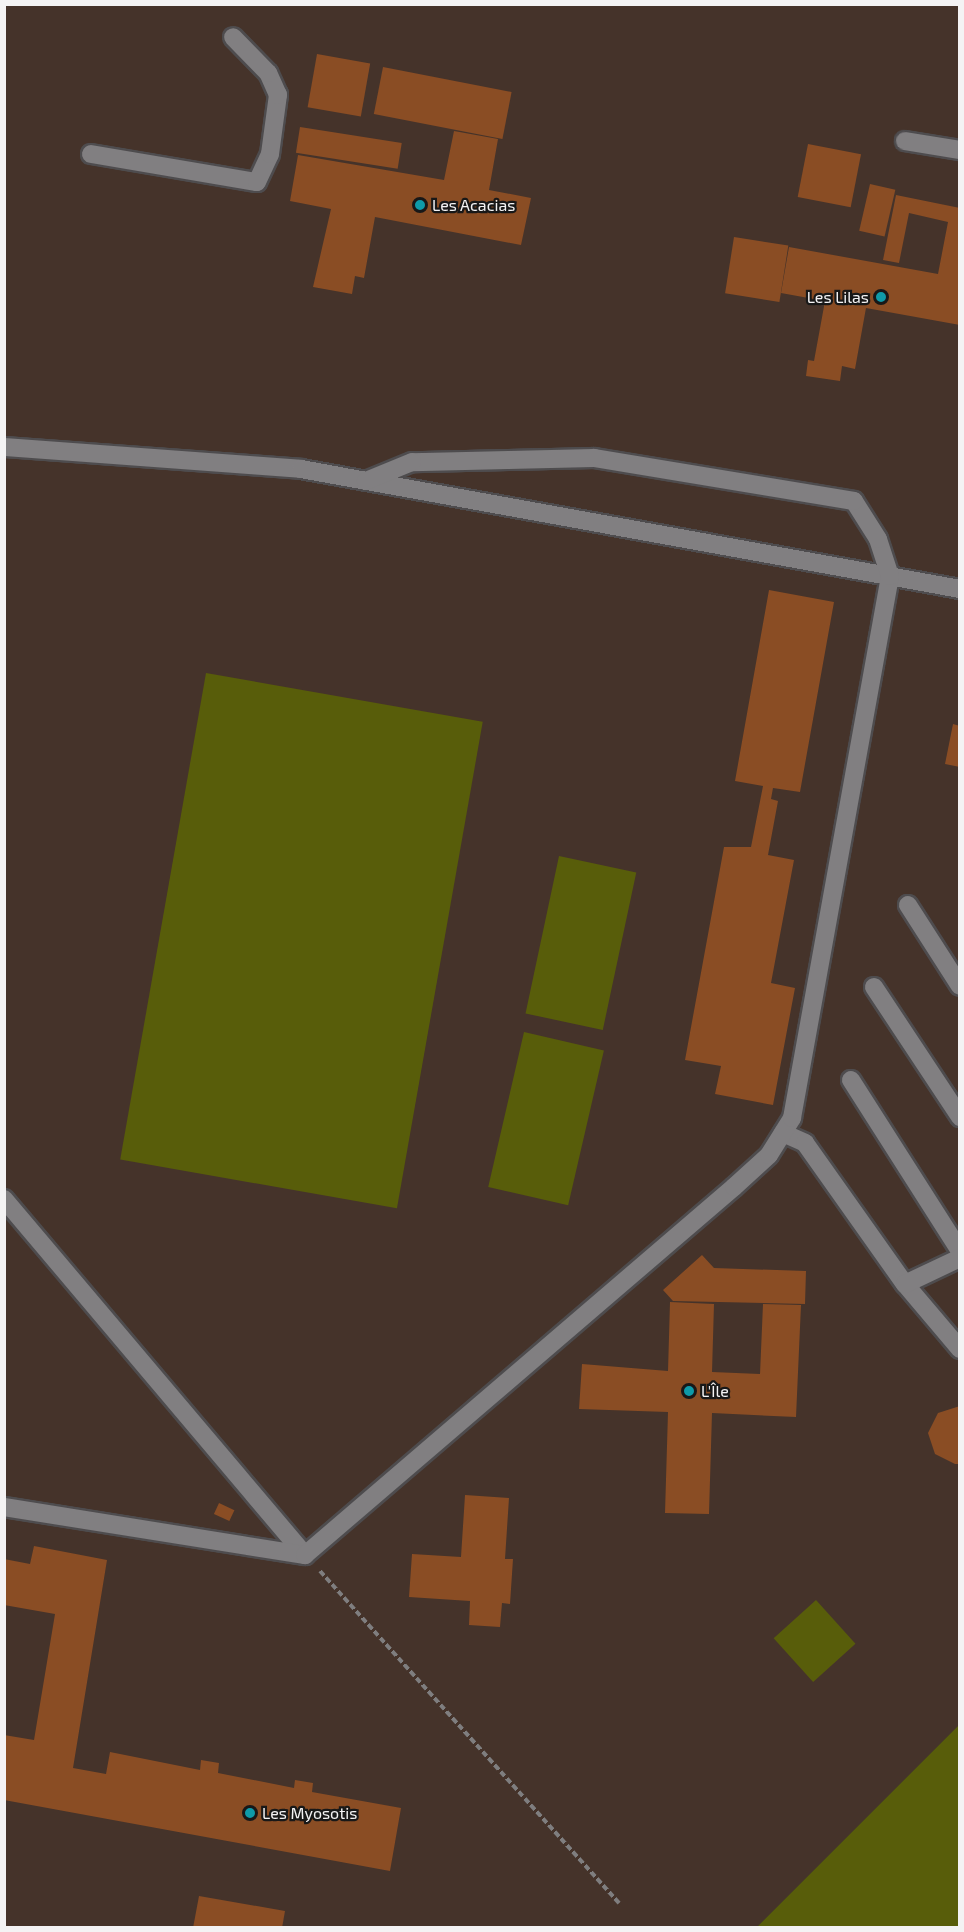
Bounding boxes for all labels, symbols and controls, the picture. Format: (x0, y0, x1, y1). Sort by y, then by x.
place label: Les Acacias (432, 195, 516, 215)
marker: Les Acacias (413, 198, 427, 212)
place label: Les Lilas (807, 287, 869, 307)
marker: Les Lilas (874, 290, 888, 304)
place label: L'Île (701, 1381, 729, 1401)
marker: L'Île (682, 1384, 696, 1398)
place label: Les Myosotis (262, 1803, 357, 1823)
marker: Les Myosotis (243, 1806, 257, 1820)

